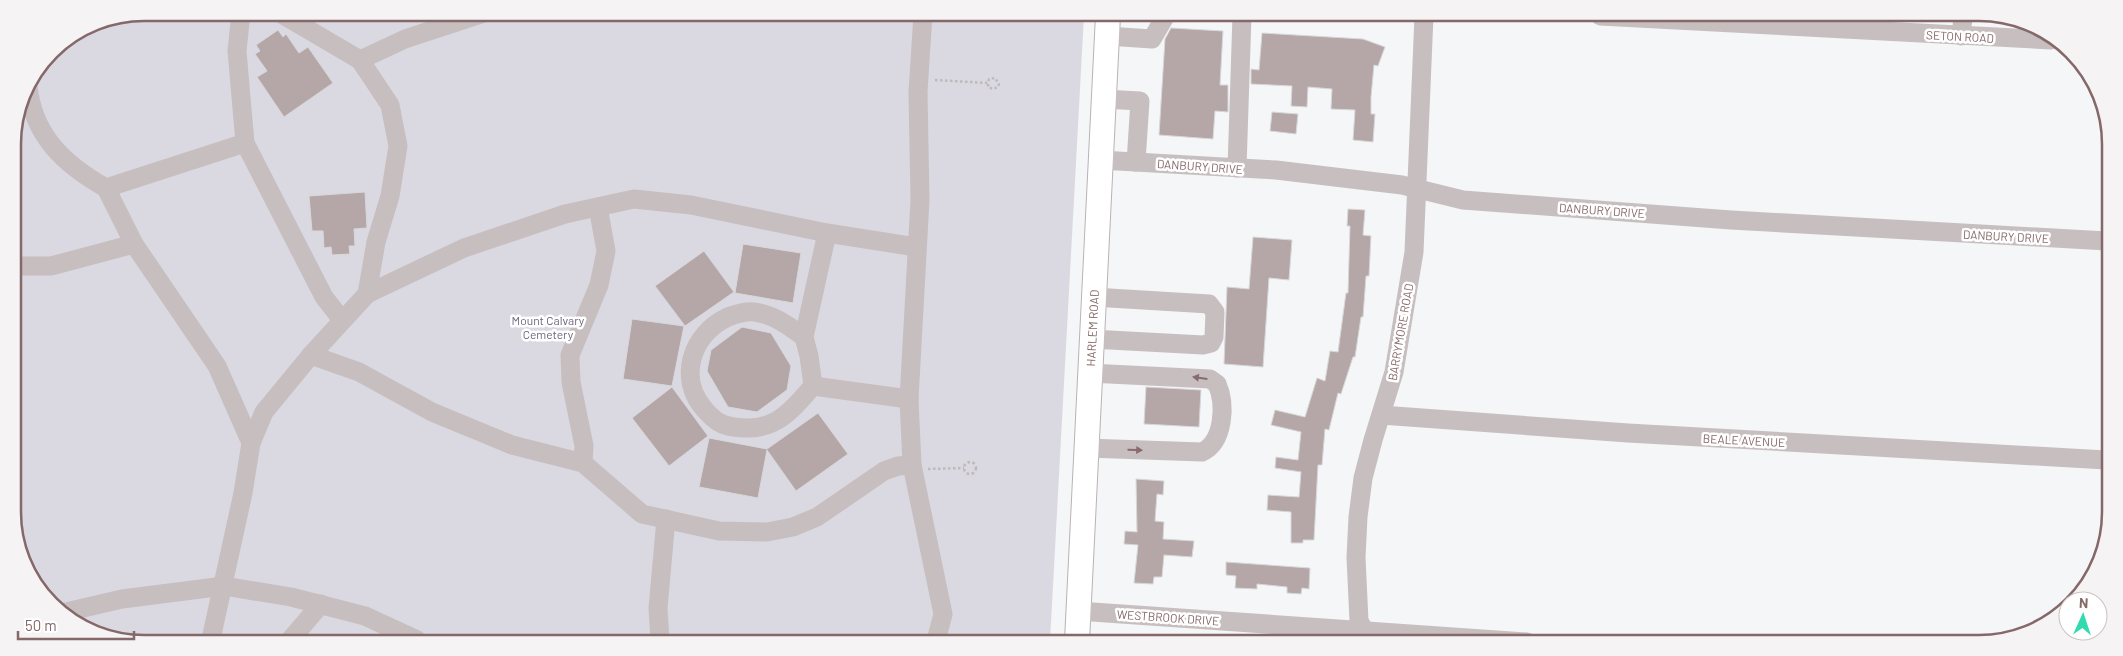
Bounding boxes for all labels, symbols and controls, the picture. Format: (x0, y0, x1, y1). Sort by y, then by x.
street label: SETON ROAD (1926, 27, 1994, 45)
street label: DANBURY DRIVE (1157, 156, 1243, 176)
street label: DANBURY DRIVE (1559, 200, 1645, 220)
street label: DANBURY DRIVE (1963, 227, 2049, 245)
street label: BARRYMORE ROAD (1385, 282, 1415, 382)
street label: HARLEM ROAD (1083, 289, 1101, 367)
park label: Mount Calvary Cemetery (512, 313, 585, 341)
one-way arrow (1192, 374, 1208, 382)
street label: BEALE AVENUE (1702, 431, 1786, 449)
one-way arrow (1127, 446, 1143, 454)
north arrow (2058, 591, 2108, 641)
text: N (2079, 594, 2089, 611)
street label: WESTBROOK DRIVE (1116, 606, 1220, 628)
scale bar (18, 608, 134, 640)
text: 50 m (25, 616, 57, 634)

